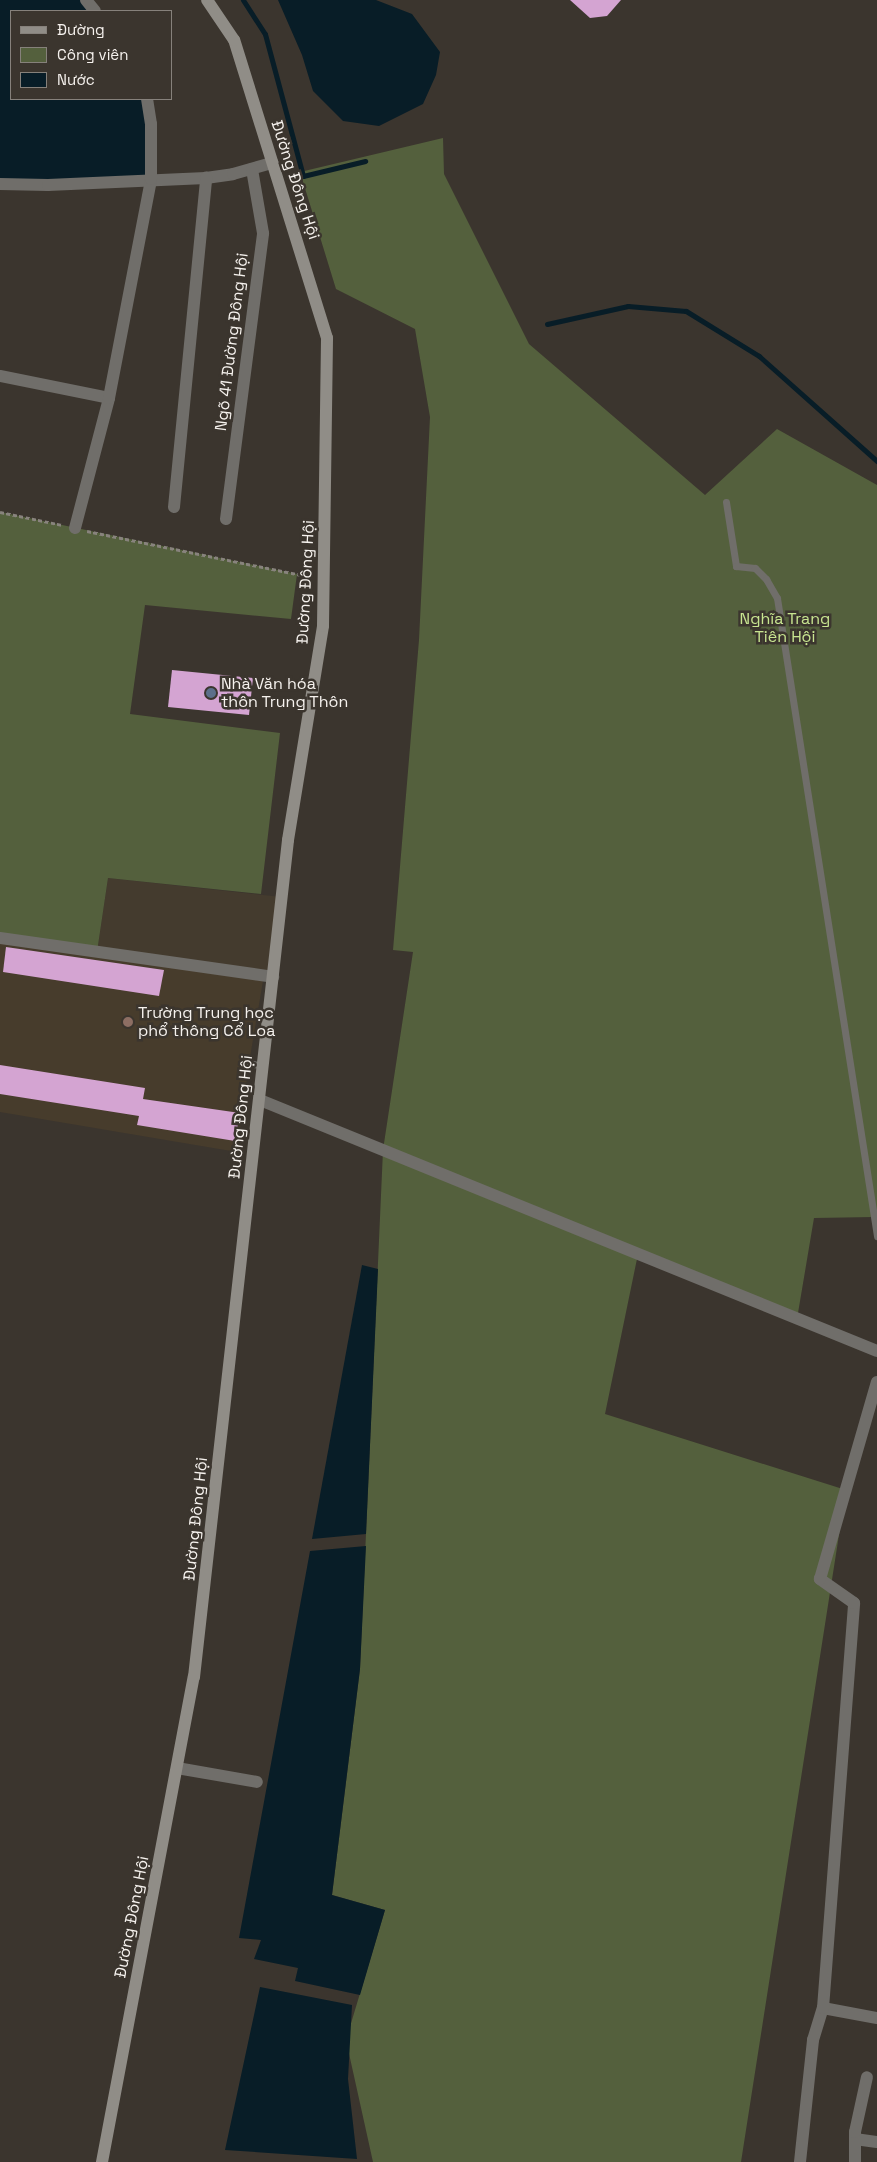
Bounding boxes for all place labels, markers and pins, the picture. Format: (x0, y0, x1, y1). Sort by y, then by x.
place label: Nhà Văn hóa thôn Trung Thôn (221, 674, 349, 712)
marker: Nhà Văn hóa thôn Trung Thôn (205, 687, 217, 699)
place label: Trường Trung học phổ thông Cổ Loa (138, 1003, 275, 1041)
marker: Trường Trung học phổ thông Cổ Loa (122, 1016, 134, 1028)

